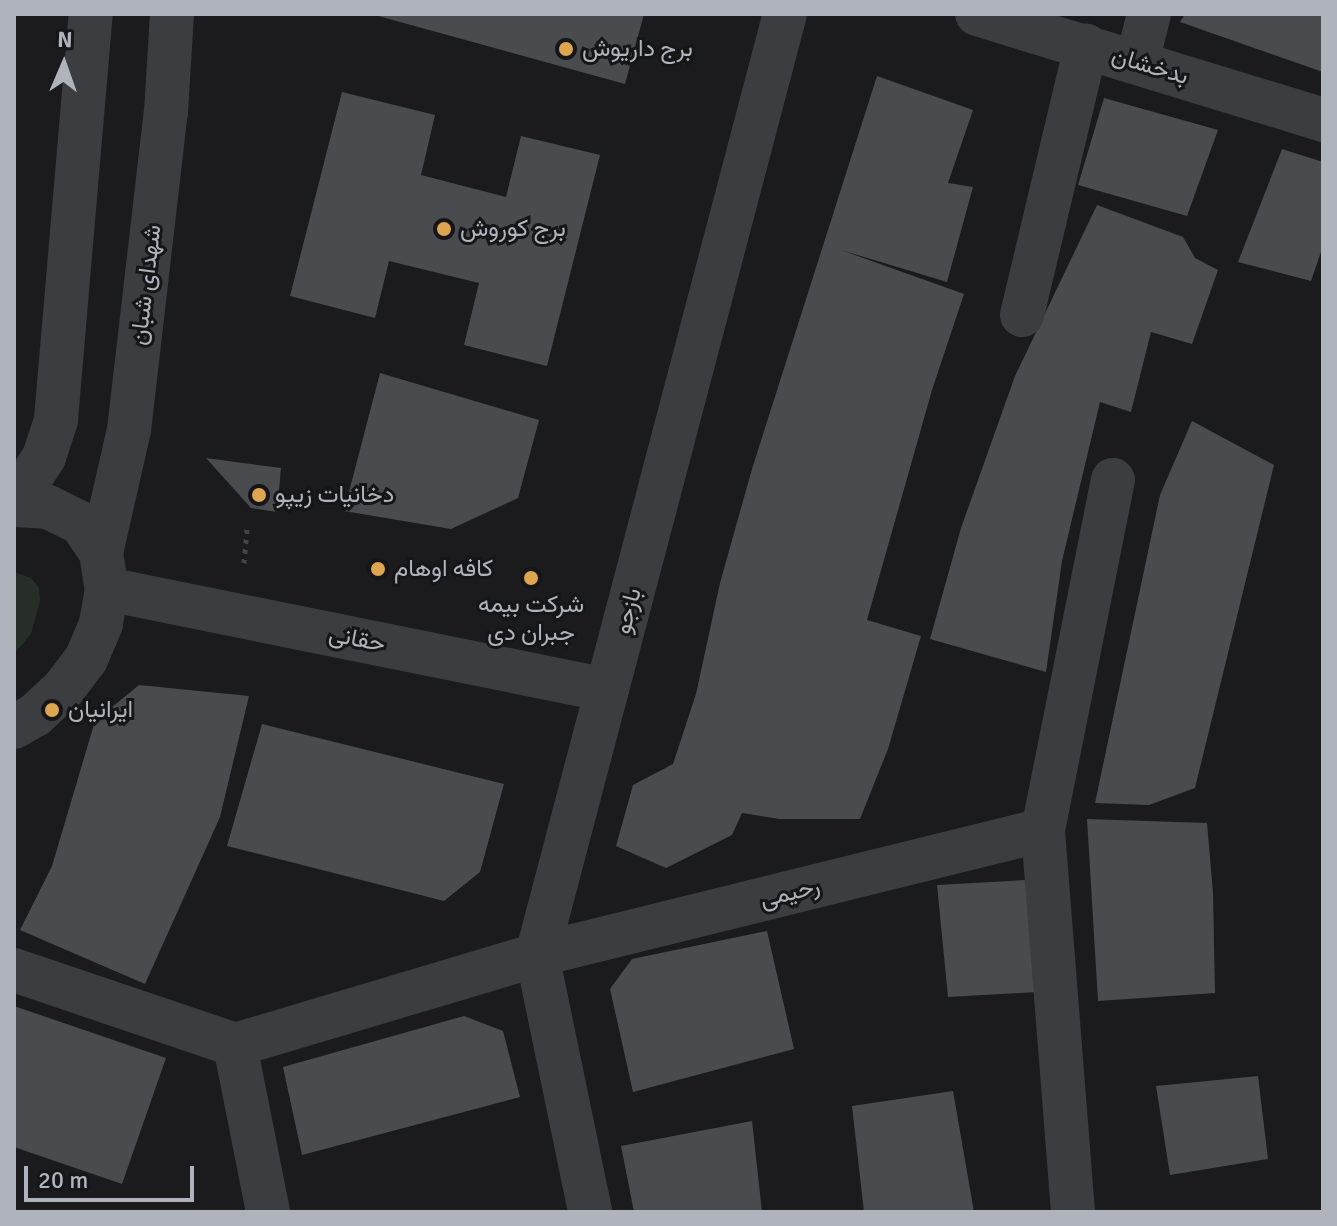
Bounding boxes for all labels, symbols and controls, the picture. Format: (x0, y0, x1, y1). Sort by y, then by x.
north arrow (24, 24, 104, 104)
text: N (57, 26, 73, 53)
place label: برج داریوش (582, 35, 693, 63)
marker: برج داریوش (557, 40, 575, 58)
street label: بدخشان (1108, 41, 1192, 91)
place label: برج کوروش (460, 215, 566, 243)
marker: برج کوروش (435, 220, 453, 238)
street label: شهدای شبان (124, 223, 168, 347)
place label: دخانیات زیپو (275, 481, 394, 509)
marker: دخانیات زیپو (250, 486, 268, 504)
place label: کافه اوهام (394, 555, 493, 583)
marker: کافه اوهام (369, 560, 387, 578)
marker: شرکت بیمه جبران دی (522, 569, 540, 587)
street label: بازجو (608, 585, 648, 637)
place label: شرکت بیمه جبران دی (478, 591, 584, 647)
street label: حقانی (326, 619, 388, 659)
place label: ایرانیان (68, 696, 133, 724)
marker: ایرانیان (43, 701, 61, 719)
street label: رحیمی (757, 872, 823, 914)
scale bar (28, 1150, 198, 1200)
text: 20 m (38, 1165, 88, 1195)

